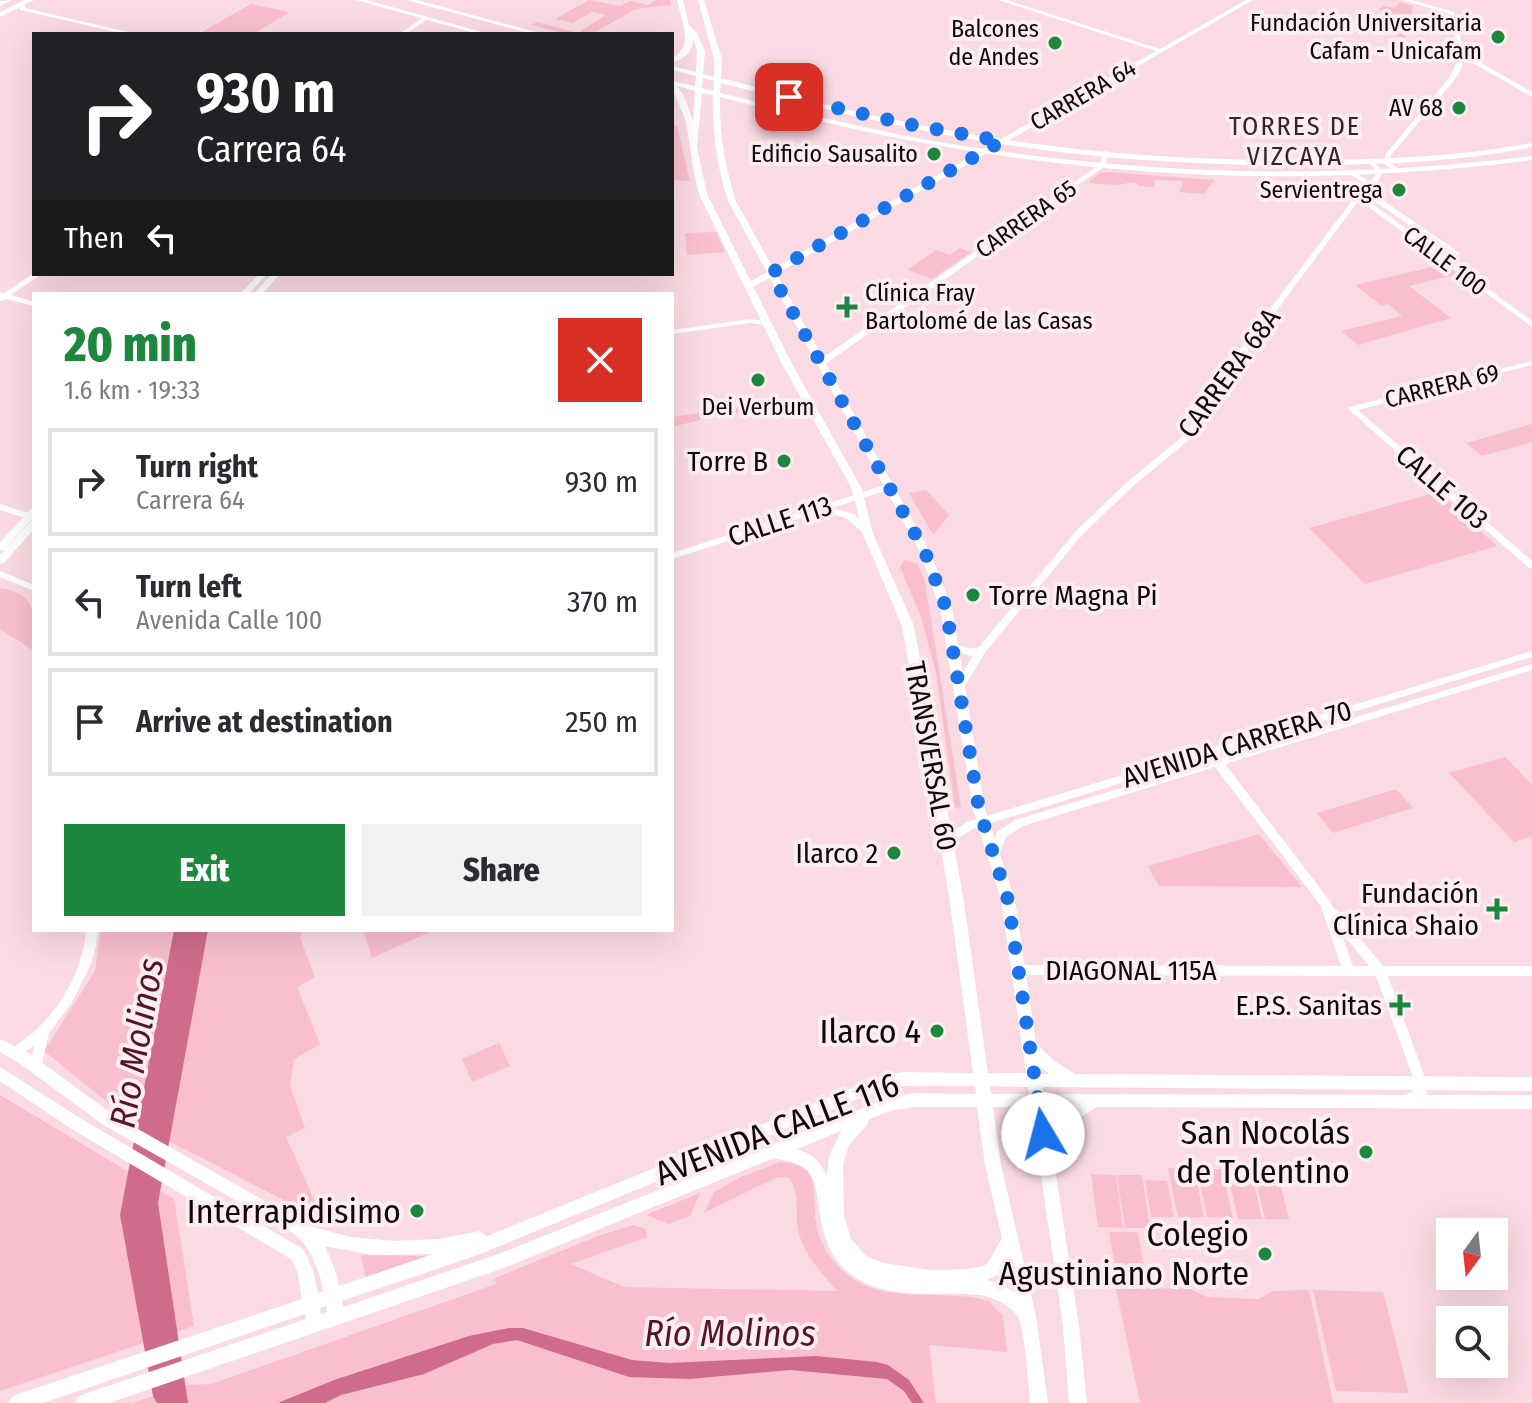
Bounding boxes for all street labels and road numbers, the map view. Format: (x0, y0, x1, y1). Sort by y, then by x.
street label: CARRERA 64 (1025, 54, 1141, 136)
street label: CARRERA 65 (970, 174, 1082, 264)
street label: CALLE 100 (1398, 221, 1492, 301)
street label: CARRERA 68A (1171, 302, 1287, 444)
street label: CARRERA 69 (1382, 358, 1502, 414)
street label: CALLE 103 (1389, 438, 1495, 536)
street label: CALLE 113 (724, 489, 836, 553)
street label: TRANSVERSAL 60 (898, 659, 964, 853)
street label: AVENIDA CARRERA 70 (1118, 693, 1356, 795)
street label: DIAGONAL 115A (1045, 954, 1217, 987)
street label: AVENIDA CALLE 116 (649, 1064, 905, 1194)

